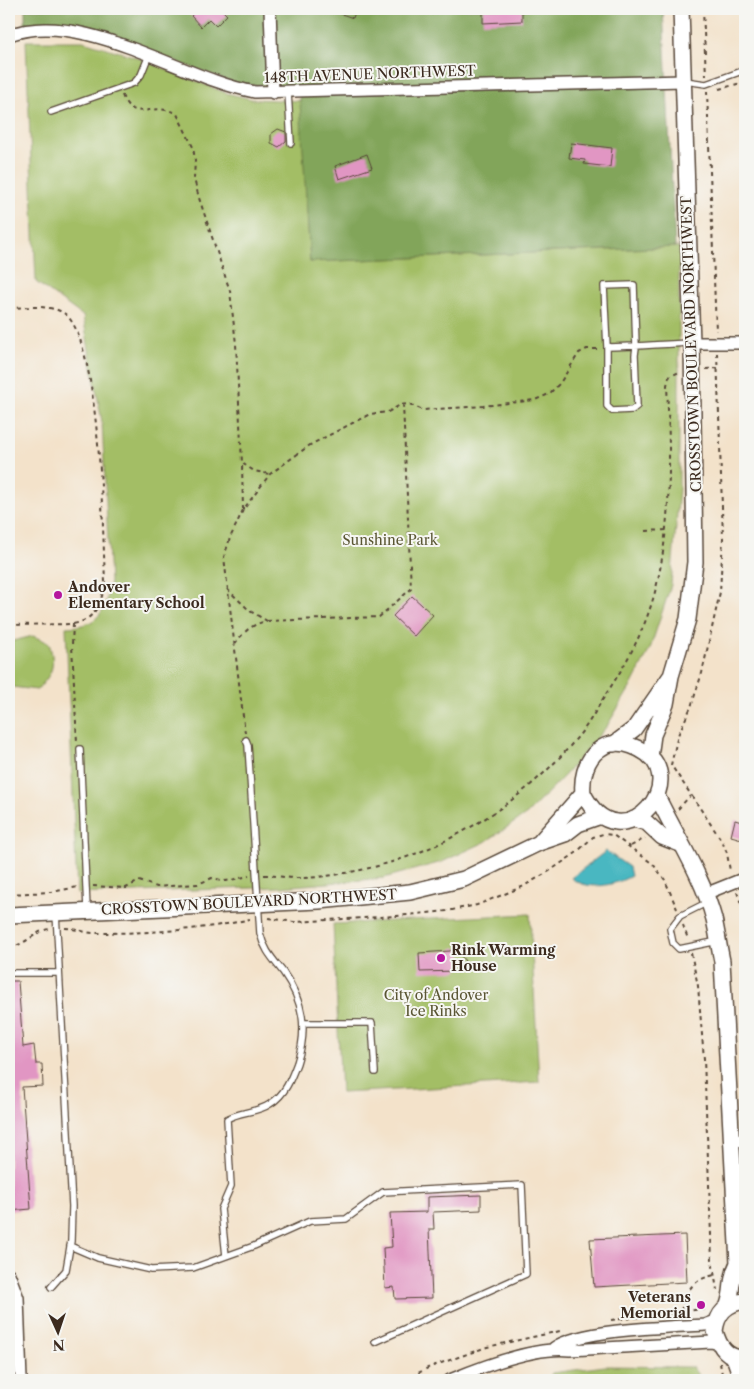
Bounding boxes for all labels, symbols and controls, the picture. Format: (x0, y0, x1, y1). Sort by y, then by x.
street label: 148TH AVENUE NORTHWEST (264, 61, 477, 87)
street label: CROSSTOWN BOULEVARD NORTHWEST (677, 195, 705, 492)
park label: Sunshine Park (342, 531, 439, 549)
place label: Andover Elementary School (67, 578, 205, 612)
marker: Andover Elementary School (52, 589, 64, 601)
street label: CROSSTOWN BOULEVARD NORTHWEST (100, 885, 398, 919)
place label: Rink Warming House (451, 941, 556, 975)
marker: Rink Warming House (435, 952, 447, 964)
park label: City of Andover Ice Rinks (384, 986, 488, 1020)
place label: Veterans Memorial (620, 1288, 691, 1322)
marker: Veterans Memorial (695, 1299, 707, 1311)
north arrow (32, 1306, 82, 1356)
text: N (52, 1336, 65, 1354)

